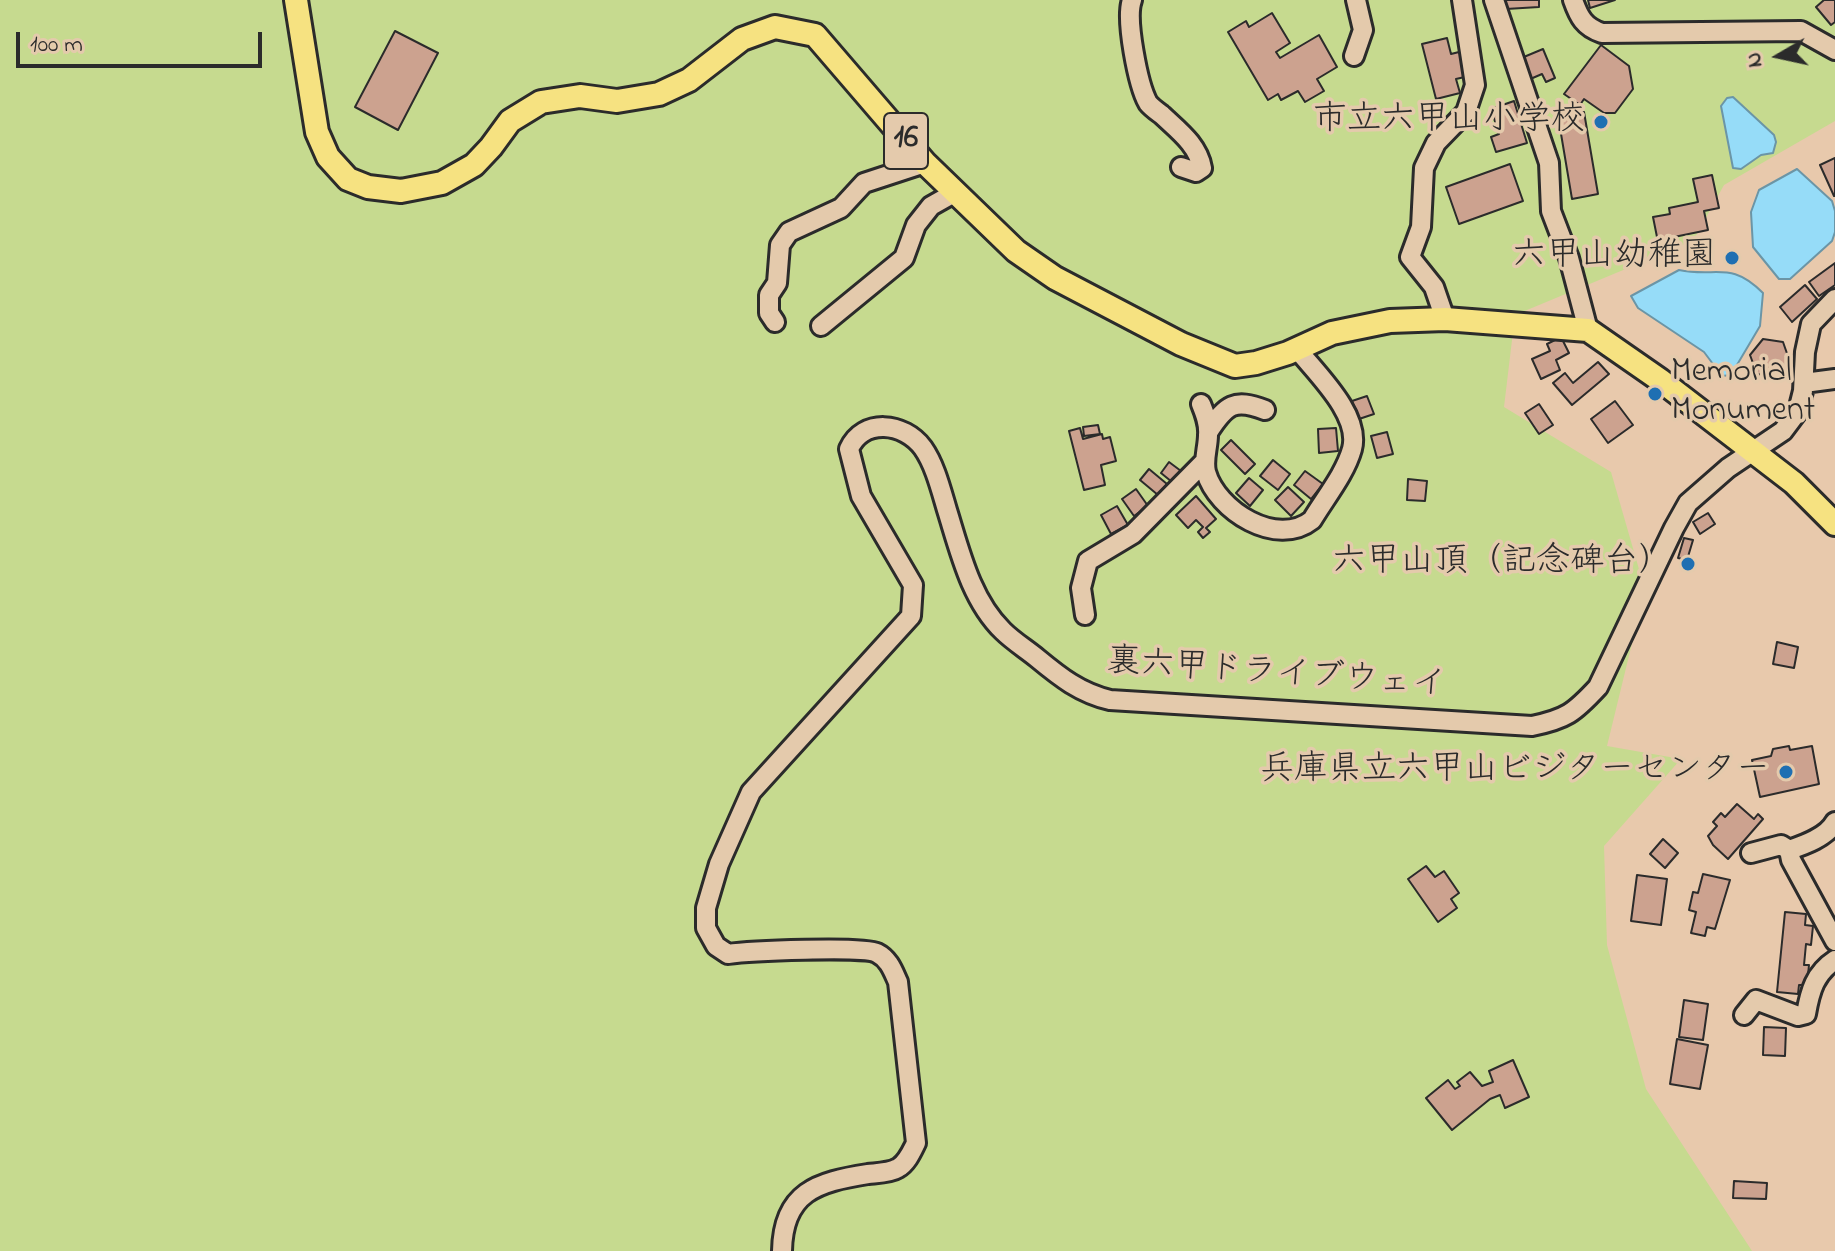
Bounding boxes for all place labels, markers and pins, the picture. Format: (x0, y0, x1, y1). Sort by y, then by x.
place label: 市立六甲山小学校 (1313, 102, 1585, 142)
marker: 市立六甲山小学校 (1592, 113, 1610, 131)
place label: 六甲山幼稚園 (1512, 238, 1716, 278)
marker: 六甲山幼稚園 (1723, 249, 1741, 267)
place label: Memorial Monument (1671, 354, 1815, 434)
marker: Memorial Monument (1646, 385, 1664, 403)
place label: 六甲山頂（記念碑台） (1332, 544, 1672, 584)
marker: 六甲山頂（記念碑台） (1679, 555, 1697, 573)
place label: 兵庫県立六甲山ビジターセンター (1260, 752, 1770, 792)
marker: 兵庫県立六甲山ビジターセンター (1777, 763, 1795, 781)

